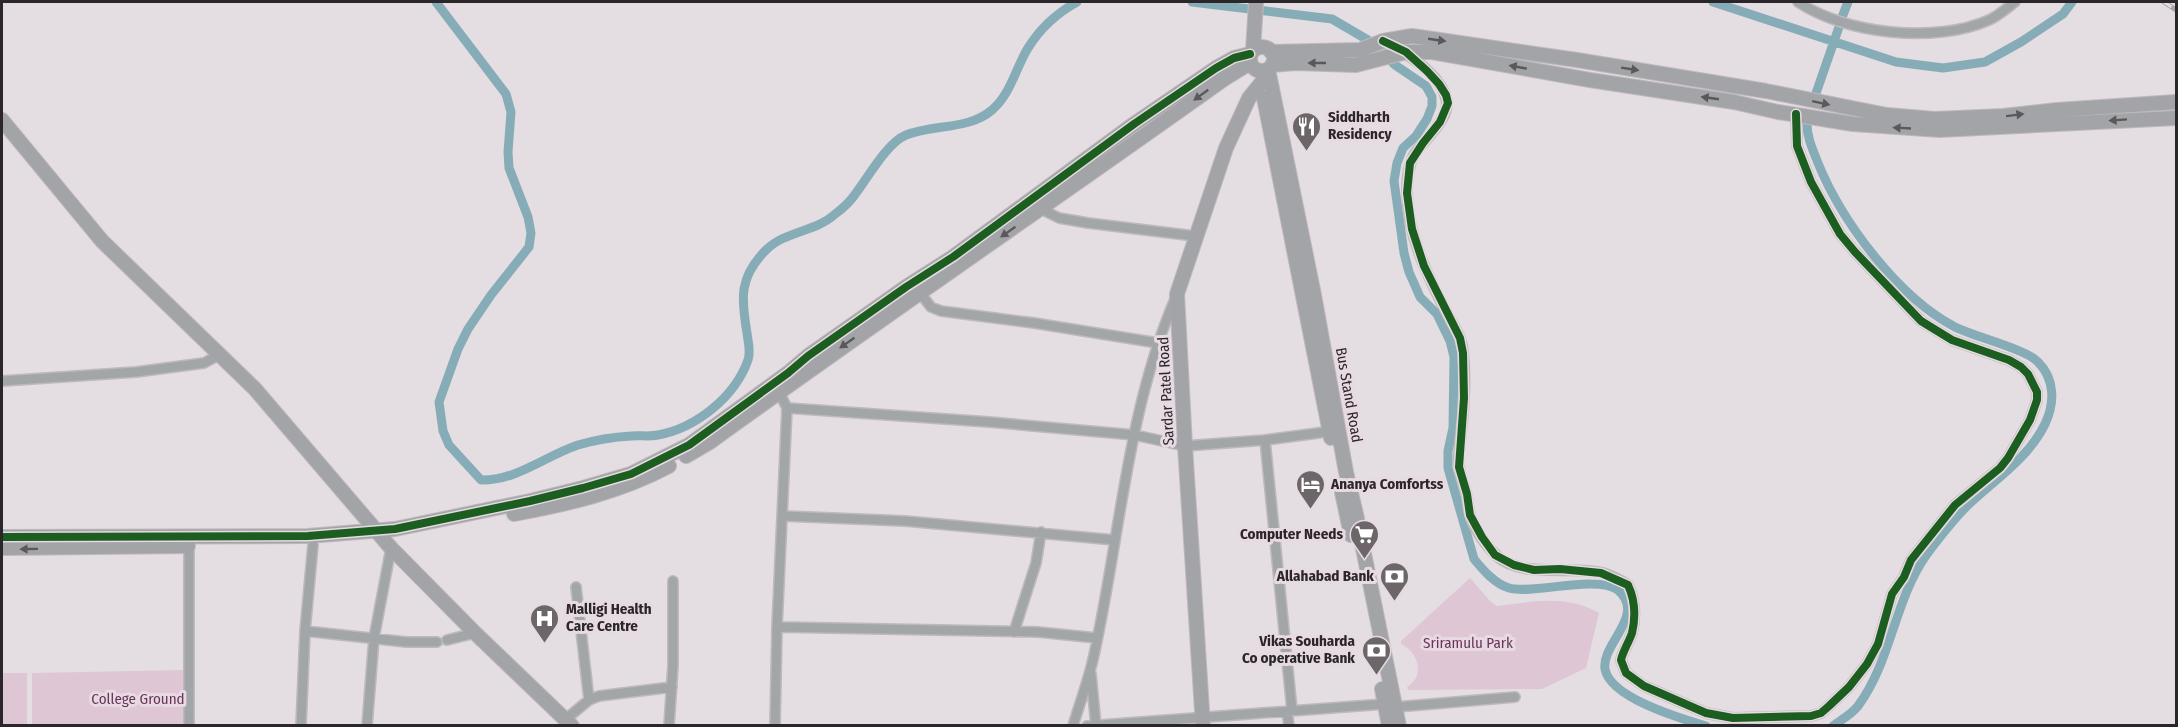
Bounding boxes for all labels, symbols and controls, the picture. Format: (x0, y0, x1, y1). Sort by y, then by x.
one-way arrow (1427, 35, 1446, 44)
one-way arrow (1308, 58, 1327, 68)
one-way arrow (1508, 62, 1527, 71)
one-way arrow (1620, 65, 1639, 74)
one-way arrow (1193, 89, 1209, 101)
one-way arrow (1700, 94, 1719, 103)
one-way arrow (1812, 99, 1831, 109)
place label: Siddharth Residency (1328, 108, 1392, 143)
restaurant icon: Siddharth Residency (1291, 110, 1323, 152)
one-way arrow (2006, 110, 2025, 119)
one-way arrow (2109, 116, 2128, 125)
one-way arrow (1893, 124, 1912, 133)
one-way arrow (1000, 226, 1016, 238)
one-way arrow (840, 336, 855, 348)
street label: Sardar Patel Road (1154, 336, 1178, 446)
street label: Bus Stand Road (1332, 346, 1366, 444)
hotel icon: Ananya Comfortss (1294, 468, 1326, 510)
place label: Ananya Comfortss (1330, 475, 1444, 493)
supermarket icon: Computer Needs (1348, 518, 1380, 560)
place label: Computer Needs (1240, 525, 1343, 543)
one-way arrow (20, 544, 39, 553)
bank icon: Allahabad Bank (1379, 560, 1411, 602)
place label: Allahabad Bank (1276, 567, 1374, 585)
place label: Malligi Health Care Centre (566, 600, 652, 635)
hospital icon: Malligi Health Care Centre (529, 602, 561, 644)
place label: Vikas Souharda Co operative Bank (1242, 632, 1356, 667)
bank icon: Vikas Souharda Co operative Bank (1360, 634, 1392, 676)
park label: Sriramulu Park (1423, 634, 1513, 652)
park label: College Ground (91, 690, 185, 708)

